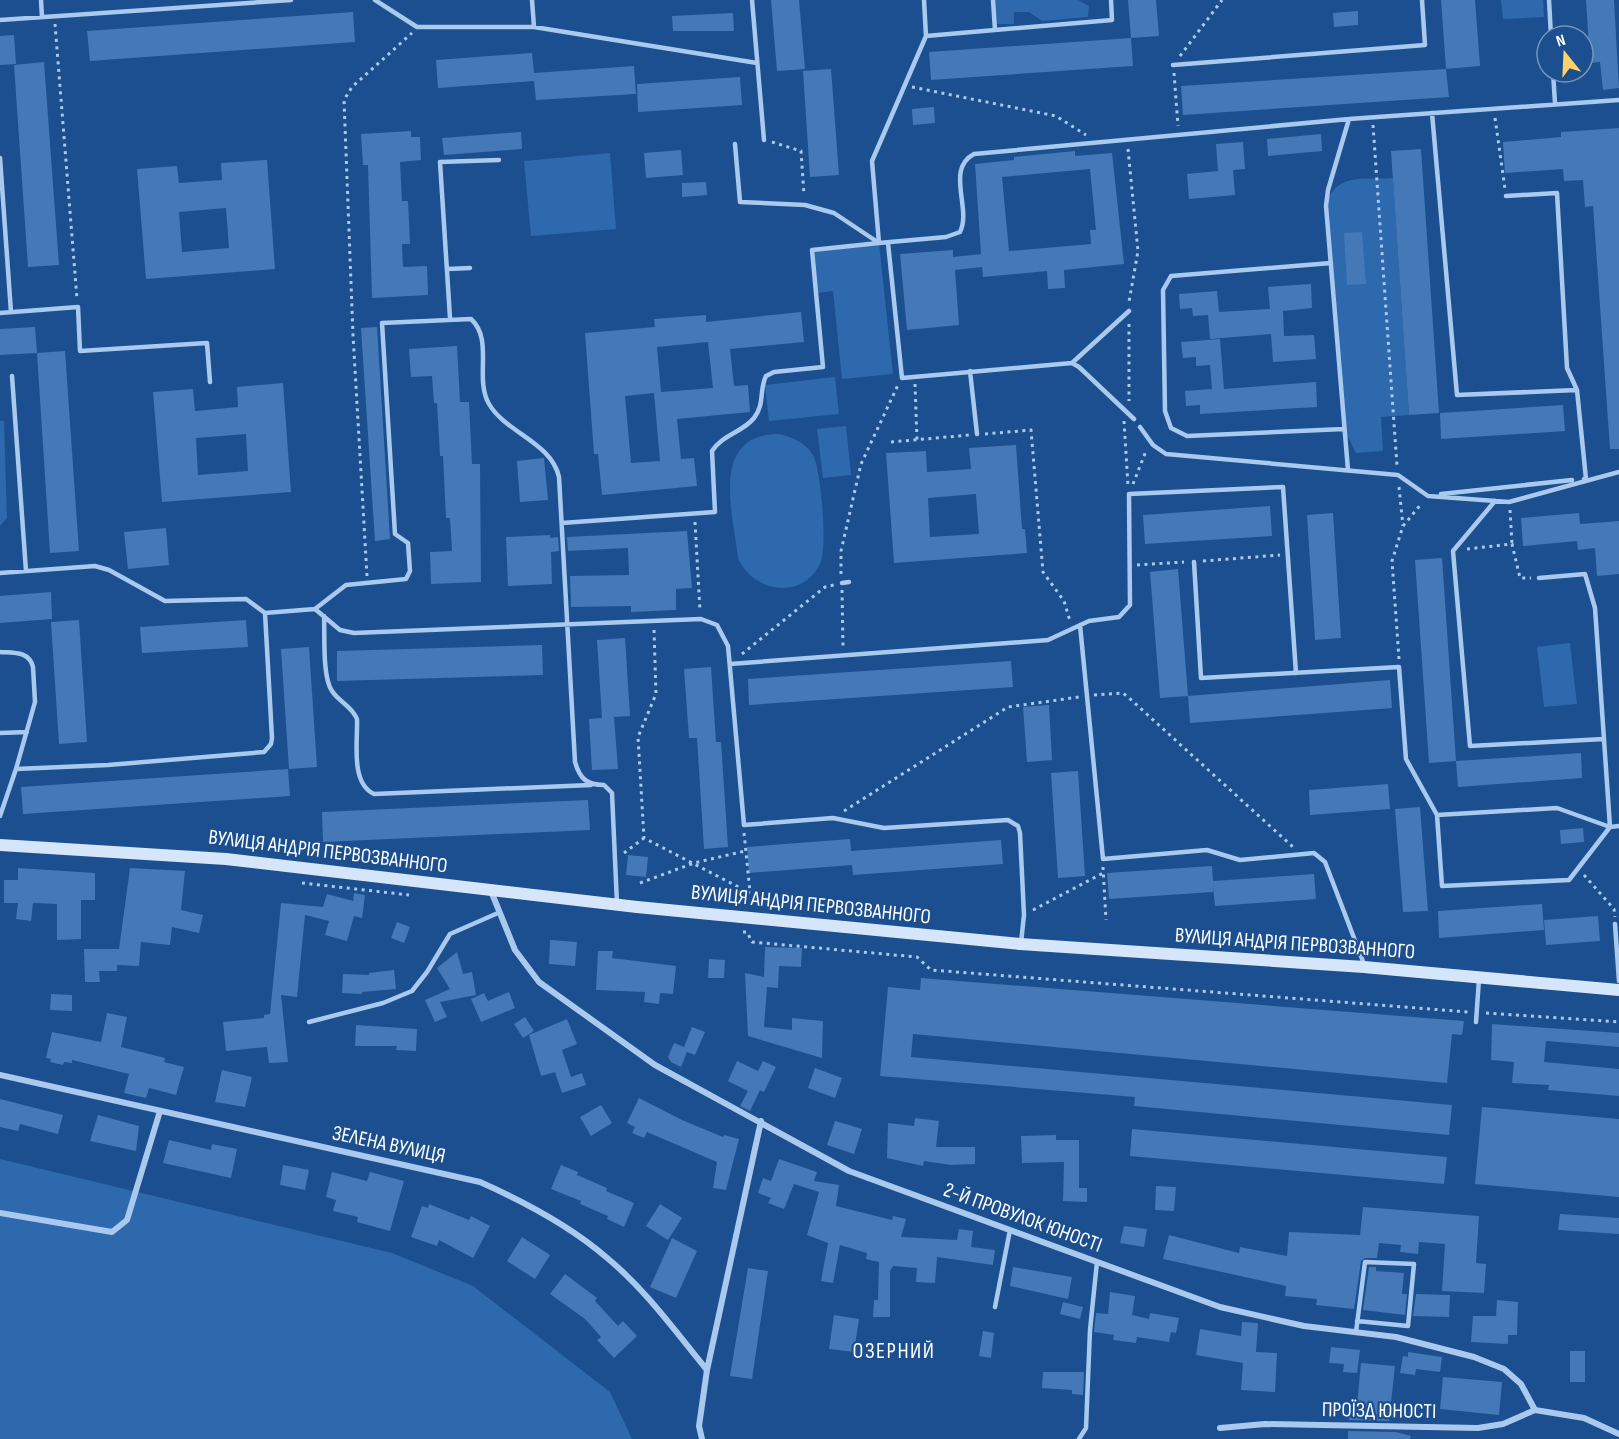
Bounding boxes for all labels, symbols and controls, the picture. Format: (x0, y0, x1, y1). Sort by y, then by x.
north arrow (1535, 24, 1595, 84)
text: N (1554, 31, 1568, 52)
street label: ВУЛИЦЯ АНДРІЯ ПЕРВОЗВАННОГО (207, 824, 449, 879)
street label: ВУЛИЦЯ АНДРІЯ ПЕРВОЗВАННОГО (690, 879, 932, 930)
street label: ВУЛИЦЯ АНДРІЯ ПЕРВОЗВАННОГО (1174, 923, 1416, 964)
street label: ЗЕЛЕНА ВУЛИЦЯ (330, 1120, 448, 1169)
street label: 2-Й ПРОВУЛОК ЮНОСТІ (940, 1177, 1106, 1258)
district label: ОЗЕРНИЙ (853, 1338, 935, 1365)
street label: ПРОЇЗД ЮНОСТІ (1322, 1397, 1436, 1424)

